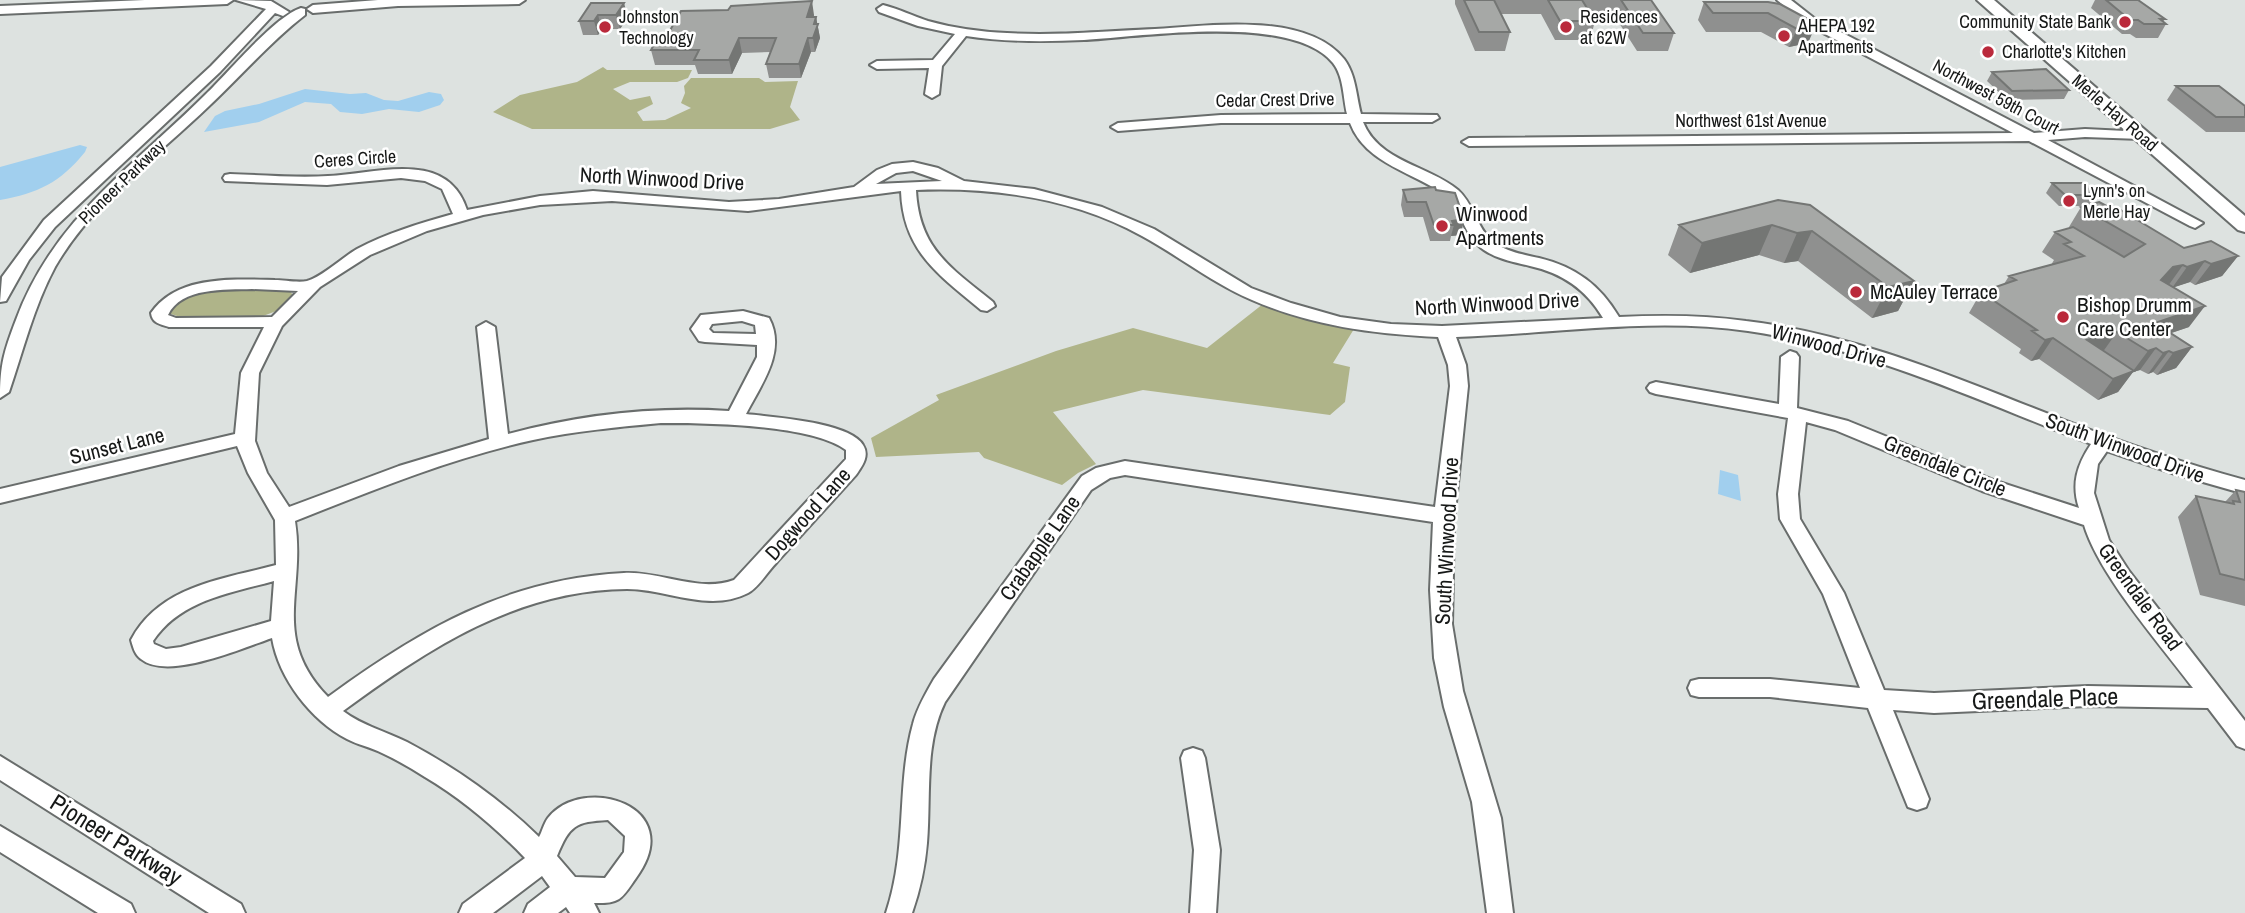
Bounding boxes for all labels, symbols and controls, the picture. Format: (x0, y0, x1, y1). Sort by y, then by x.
place label: Johnston Technology (619, 4, 694, 50)
place label: Residences at 62W (1580, 4, 1658, 50)
place label: Community State Bank (1959, 9, 2112, 34)
place label: AHEPA 192 Apartments (1797, 13, 1875, 59)
marker: Community State Bank (2117, 14, 2133, 30)
marker: Johnston Technology (597, 19, 613, 35)
marker: Residences at 62W (1558, 19, 1574, 35)
marker: AHEPA 192 Apartments (1776, 28, 1792, 44)
place label: Charlotte's Kitchen (2002, 39, 2126, 64)
marker: Charlotte's Kitchen (1980, 44, 1996, 60)
street label: Northwest 59th Court (1929, 53, 2064, 140)
street label: Merle Hay Road (2067, 68, 2164, 157)
street label: Cedar Crest Drive (1215, 86, 1335, 113)
street label: Northwest 61st Avenue (1675, 108, 1827, 133)
street label: Pioneer Parkway (73, 133, 171, 230)
street label: Ceres Circle (313, 143, 397, 174)
street label: North Winwood Drive (579, 160, 745, 197)
place label: Lynn's on Merle Hay (2083, 178, 2151, 224)
marker: Lynn's on Merle Hay (2061, 193, 2077, 209)
place label: Winwood Apartments (1455, 199, 1544, 252)
marker: Winwood Apartments (1434, 218, 1450, 234)
place label: McAuley Terrace (1870, 277, 1998, 306)
marker: McAuley Terrace (1848, 284, 1864, 300)
street label: North Winwood Drive (1414, 285, 1580, 322)
place label: Bishop Drumm Care Center (2077, 290, 2192, 343)
marker: Bishop Drumm Care Center (2055, 309, 2071, 325)
street label: Winwood Drive (1769, 316, 1890, 375)
street label: South Winwood Drive (2042, 405, 2209, 490)
street label: Sunset Lane (66, 420, 167, 471)
street label: Greendale Circle (1879, 428, 2011, 503)
street label: South Winwood Drive (1428, 457, 1465, 625)
street label: Dogwood Lane (758, 461, 857, 566)
street label: Crabapple Lane (993, 489, 1087, 606)
street label: Greendale Road (2092, 537, 2189, 656)
street label: Greendale Place (1971, 679, 2119, 717)
street label: Pioneer Parkway (45, 786, 189, 893)

